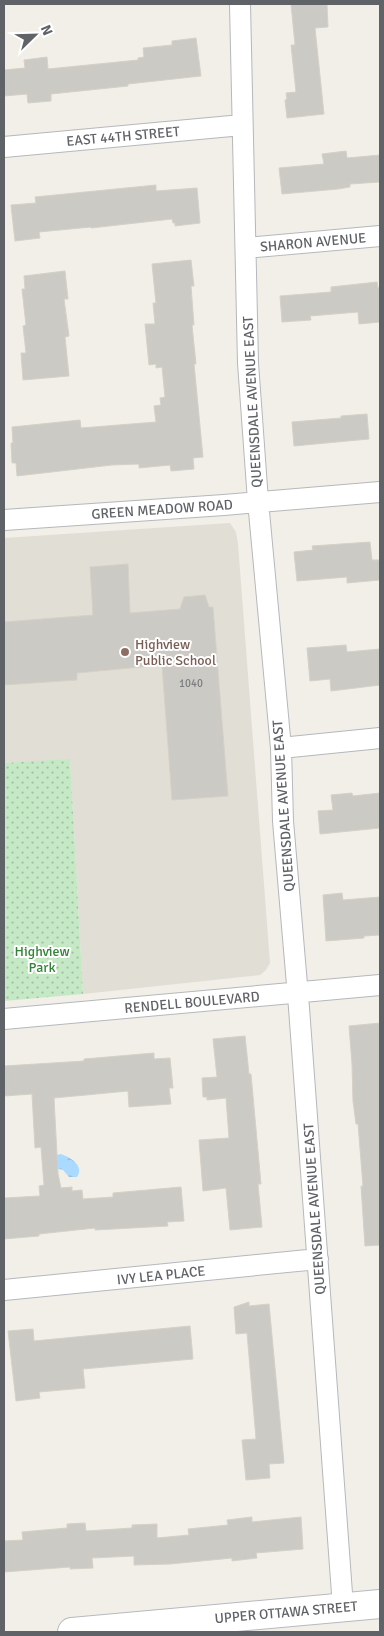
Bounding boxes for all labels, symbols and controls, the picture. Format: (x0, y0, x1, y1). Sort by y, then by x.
north arrow (10, 10, 60, 60)
text: N (37, 22, 56, 38)
street label: EAST 44TH STREET (66, 123, 181, 150)
street label: SHARON AVENUE (259, 229, 367, 256)
street label: QUEENSDALE AVENUE EAST (240, 316, 265, 488)
street label: GREEN MEADOW ROAD (91, 496, 233, 523)
place label: Highview Public School (135, 636, 216, 669)
marker: Highview Public School (119, 646, 131, 658)
house number: 1040 (179, 677, 203, 690)
street label: QUEENSDALE AVENUE EAST (269, 720, 298, 892)
park label: Highview Park (15, 943, 70, 976)
street label: RENDELL BOULEVARD (124, 988, 260, 1017)
street label: QUEENSDALE AVENUE EAST (300, 1123, 329, 1295)
street label: IVY LEA PLACE (116, 1262, 206, 1289)
street label: UPPER OTTAWA STREET (214, 1598, 358, 1627)

